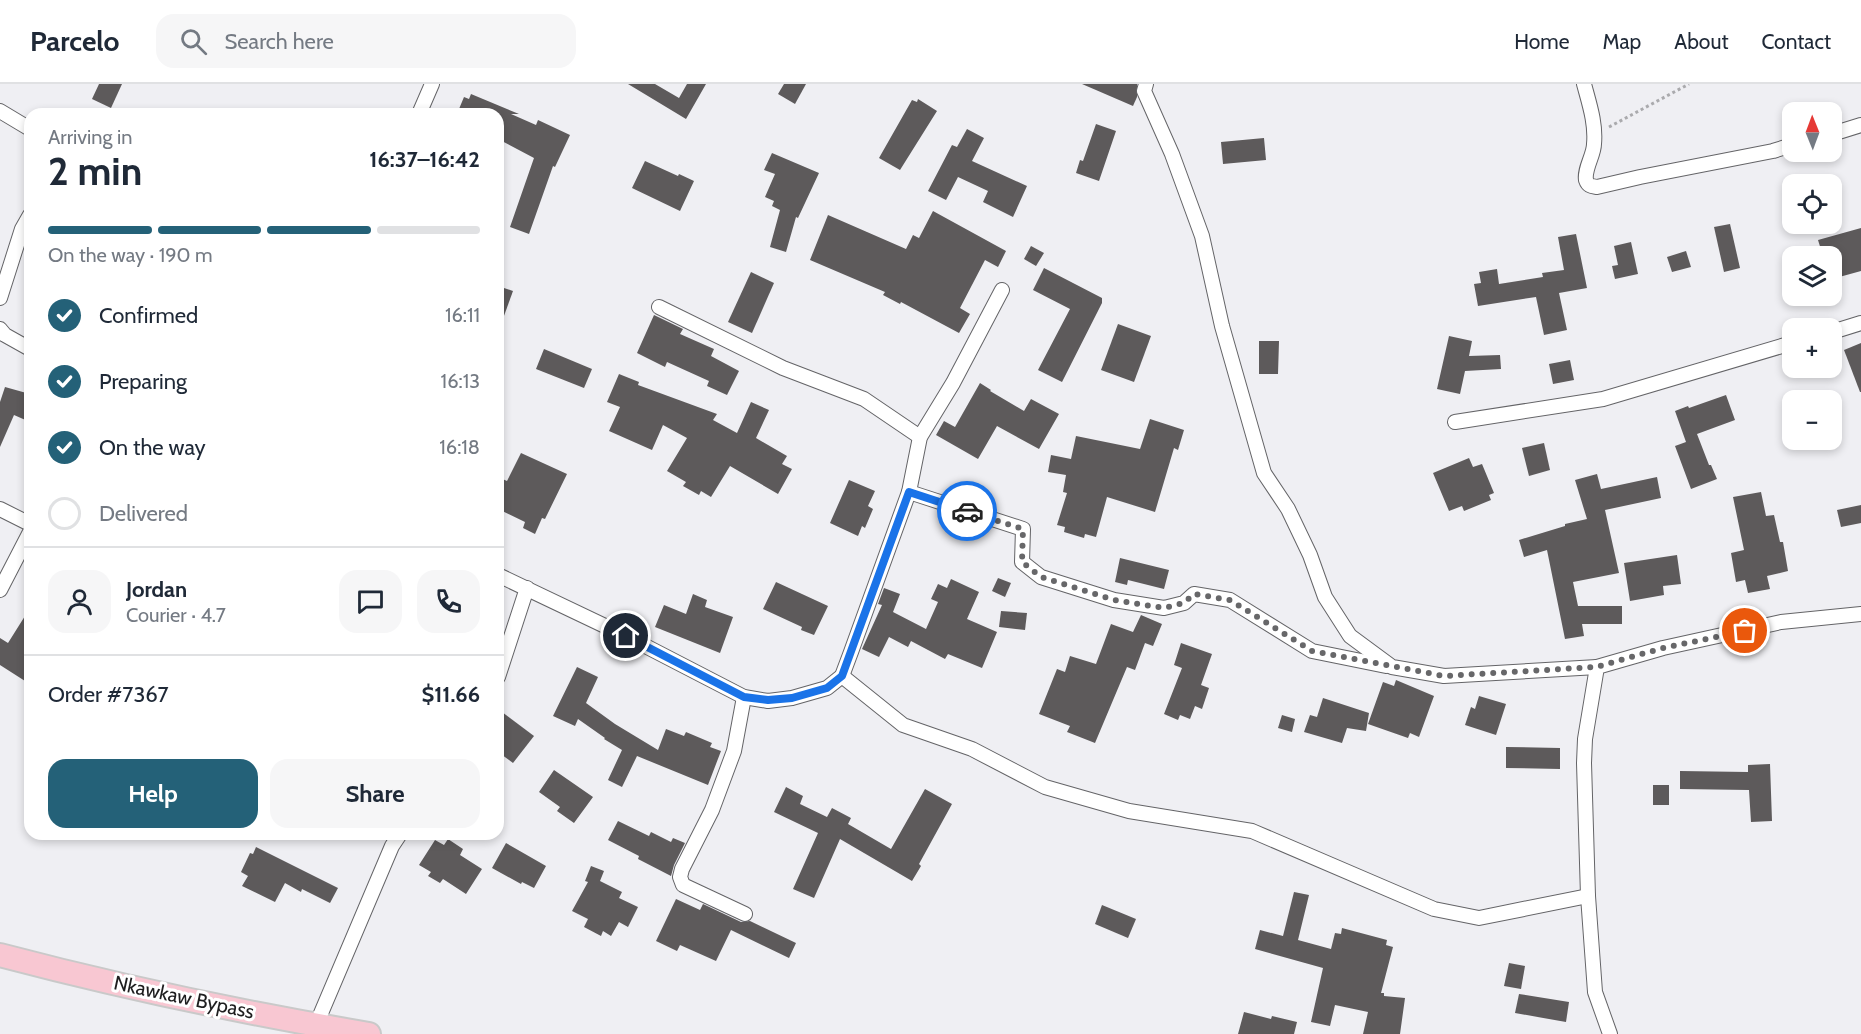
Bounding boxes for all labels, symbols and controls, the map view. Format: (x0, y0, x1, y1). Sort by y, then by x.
search box (156, 14, 576, 68)
text: Parcelo (30, 24, 120, 58)
icon: search (177, 25, 210, 58)
text: Search here (225, 28, 334, 55)
text: Home (1514, 29, 1570, 54)
text: Map (1603, 29, 1641, 54)
text: About (1674, 29, 1728, 54)
text: Contact (1761, 29, 1831, 54)
north arrow (1782, 102, 1842, 162)
map controls (1782, 102, 1842, 450)
text: Arriving in (48, 125, 132, 149)
text: 16:37–16:42 (369, 146, 480, 173)
text: 2 min (48, 147, 142, 195)
button: locate (1782, 174, 1842, 234)
text: On the way · 190 m (48, 243, 213, 267)
button: layers (1782, 246, 1842, 306)
icon: check (48, 299, 81, 332)
text: Confirmed (99, 302, 198, 329)
text: 16:11 (445, 303, 480, 327)
button: + (1782, 318, 1842, 378)
icon: check (48, 365, 81, 398)
text: Preparing (99, 368, 187, 395)
text: 16:13 (441, 369, 480, 393)
button: − (1782, 390, 1842, 450)
icon: check (48, 431, 81, 464)
text: On the way (99, 434, 206, 461)
text: 16:18 (439, 435, 480, 459)
courier (937, 481, 997, 541)
icon: car (951, 495, 984, 528)
text: Delivered (99, 500, 188, 527)
button: person (48, 570, 111, 633)
button: chat (339, 570, 402, 633)
button: phone (417, 570, 480, 633)
text: Jordan (126, 576, 187, 603)
text: Courier · 4.7 (126, 603, 226, 627)
pin (1719, 605, 1770, 656)
pin (600, 610, 651, 661)
icon: bag (1728, 614, 1761, 647)
icon: home (609, 619, 642, 652)
text: Order #7367 (48, 681, 169, 708)
text: $11.66 (421, 681, 480, 708)
button: Help (48, 759, 258, 828)
button: Share (270, 759, 480, 828)
street label: Nkawkaw Bypass (112, 970, 256, 1024)

